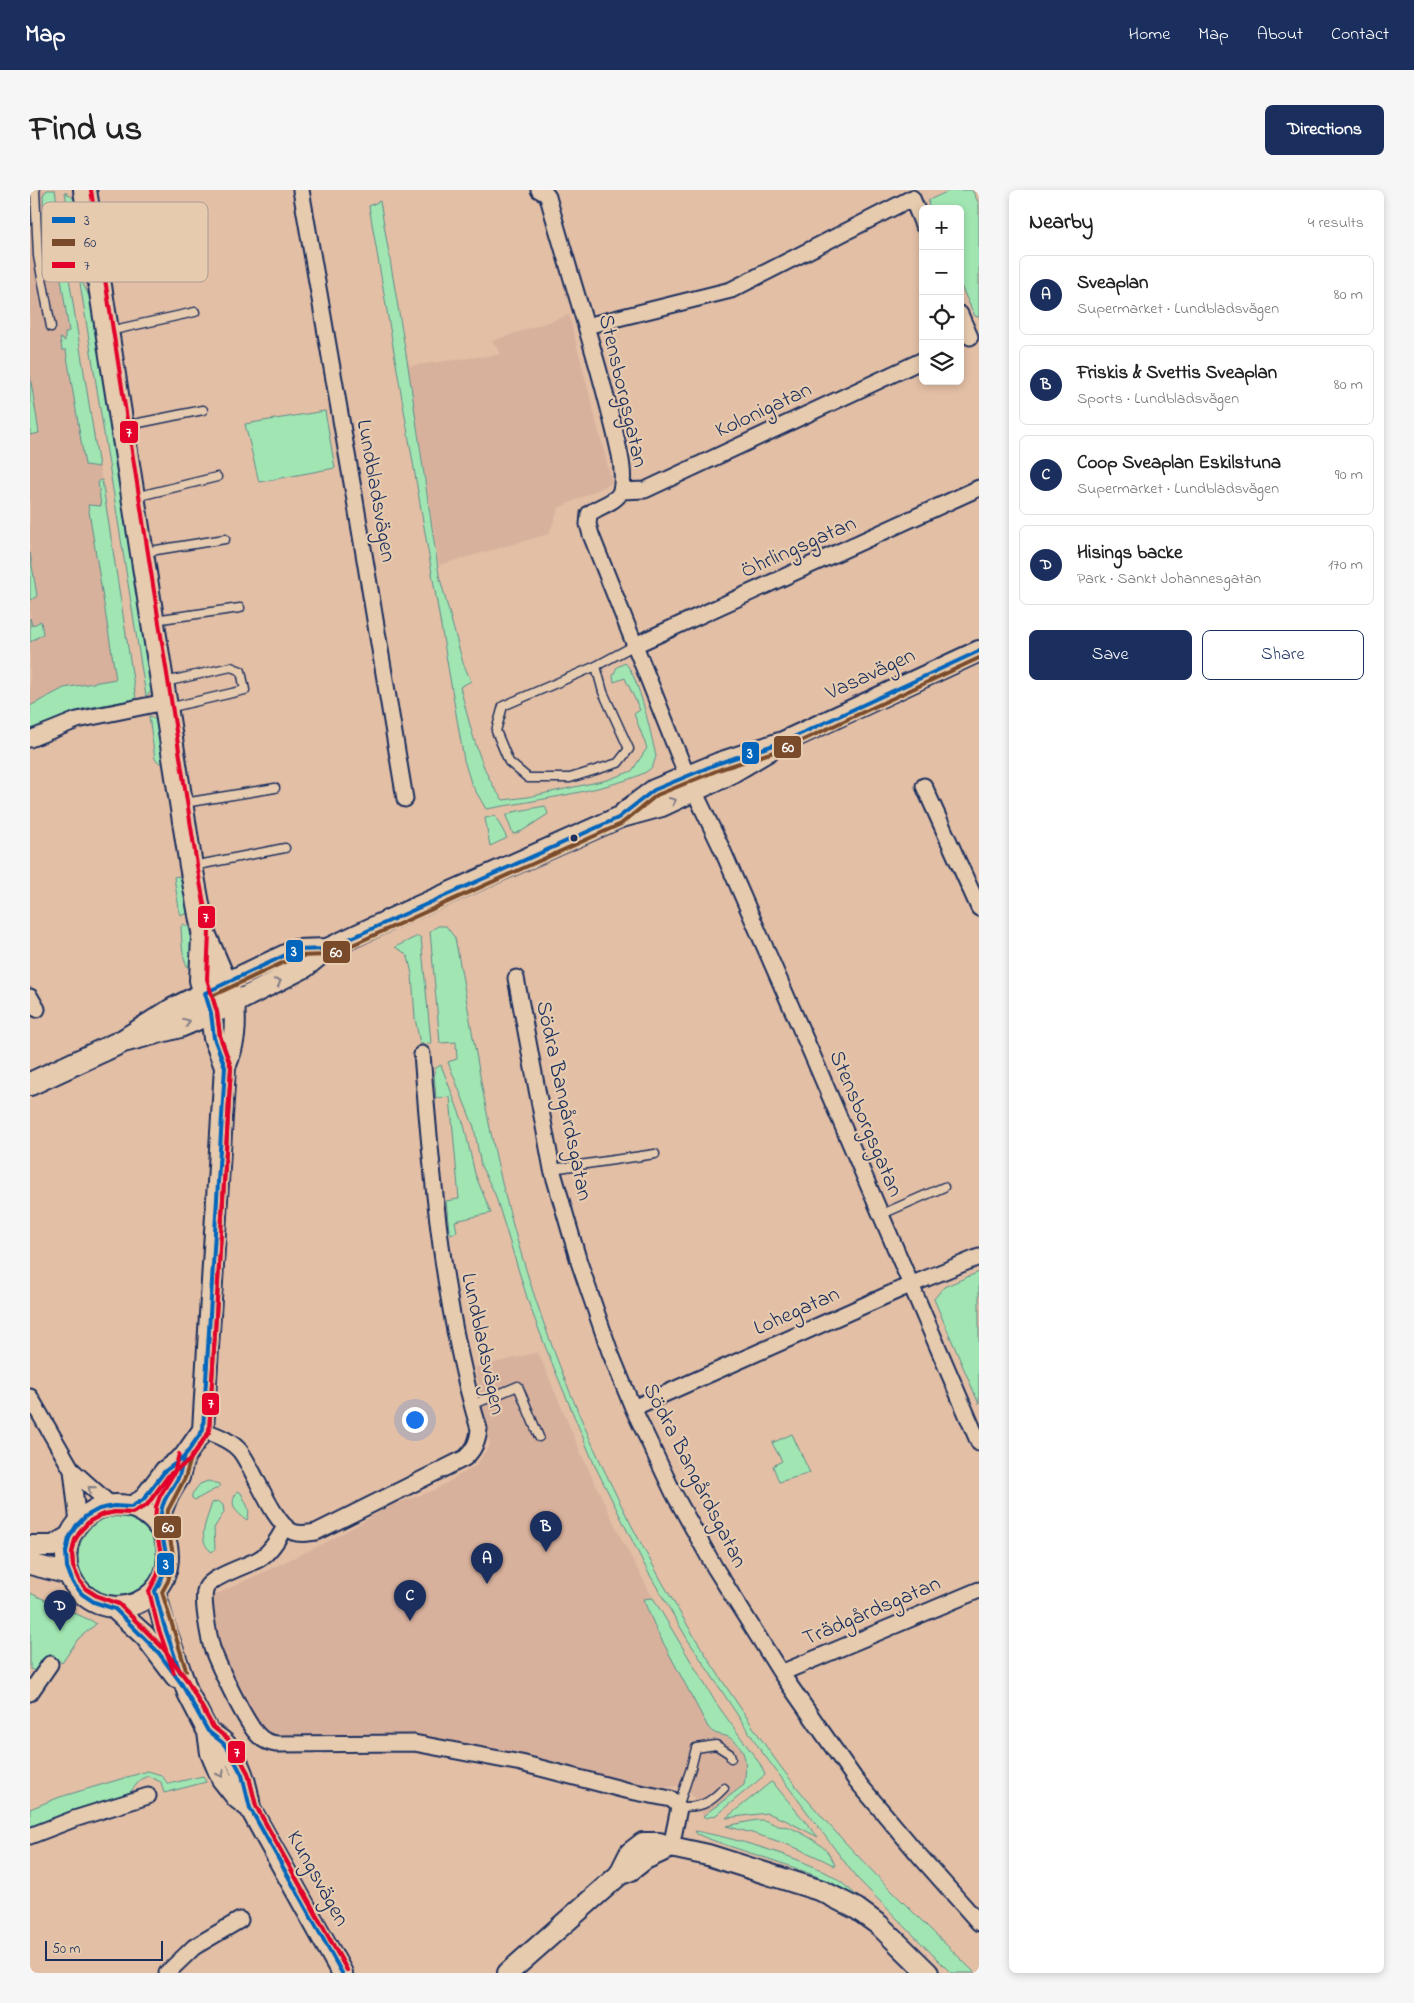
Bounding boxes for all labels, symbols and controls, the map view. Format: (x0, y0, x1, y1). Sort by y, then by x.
text: Map (25, 18, 66, 53)
text: Home (1129, 22, 1170, 48)
text: Map (1198, 22, 1229, 48)
text: About (1257, 22, 1303, 48)
text: Contact (1331, 22, 1389, 48)
text: Find us (30, 105, 142, 156)
button: Directions (1265, 105, 1384, 155)
legend (42, 202, 208, 282)
map controls (919, 205, 964, 385)
button: + (919, 205, 964, 250)
text: Nearby (1029, 208, 1093, 238)
text: 3 (84, 211, 90, 232)
text: 4 results (1308, 211, 1364, 235)
text: 60 (84, 233, 96, 254)
button: − (919, 250, 964, 295)
text: 7 (84, 256, 90, 277)
text: Sveaplan (1077, 270, 1148, 297)
text: A (1041, 283, 1051, 307)
text: 80 m (1334, 283, 1363, 307)
button: locate (919, 295, 964, 340)
text: Supermarket · Lundbladsvägen (1077, 297, 1279, 321)
street label: Stensborgsgatan (588, 311, 655, 471)
button: layers (919, 340, 964, 385)
text: Friskis & Svettis Sveaplan (1077, 360, 1277, 387)
text: B (1041, 373, 1051, 397)
text: 80 m (1334, 373, 1363, 397)
street label: Kolonigatan (710, 375, 818, 448)
text: Sports · Lundbladsvägen (1077, 387, 1239, 411)
street label: Lundbladsvägen (346, 417, 403, 565)
line badge: 7 (119, 420, 139, 444)
text: 7 (126, 423, 132, 444)
text: Coop Sveaplan Eskilstuna (1077, 450, 1281, 477)
text: C (1042, 463, 1050, 487)
text: 90 m (1335, 463, 1363, 487)
text: Supermarket · Lundbladsvägen (1077, 477, 1279, 501)
street label: Öhrlingsgatan (736, 508, 862, 589)
text: Hisings backe (1077, 540, 1182, 567)
text: D (1040, 553, 1052, 577)
text: 170 m (1328, 553, 1363, 577)
text: Park · Sankt Johannesgatan (1077, 567, 1261, 591)
button: Save (1029, 630, 1192, 680)
button: Share (1202, 630, 1364, 680)
street label: Vasavägen (820, 640, 921, 711)
line badge: 60 (773, 735, 802, 759)
text: 60 (781, 738, 794, 759)
line badge: 3 (741, 741, 760, 765)
text: 3 (746, 744, 753, 765)
one-way arrow (668, 796, 677, 807)
unlabelled marker (569, 833, 579, 843)
line badge: 7 (197, 905, 216, 929)
text: 7 (203, 908, 209, 929)
line badge: 3 (285, 939, 304, 963)
line badge: 60 (322, 940, 351, 964)
text: 3 (290, 942, 297, 963)
text: 60 (329, 943, 342, 964)
one-way arrow (273, 978, 282, 988)
street label: Södra Bangårdsgatan (525, 998, 600, 1204)
one-way arrow (182, 1018, 191, 1029)
street label: Stensborgsgatan (819, 1046, 910, 1203)
street label: Lundbladsvägen (450, 1270, 513, 1418)
street label: Lohegatan (749, 1279, 846, 1346)
street label: Södra Bangårdsgatan (633, 1378, 755, 1574)
line badge: 7 (201, 1392, 220, 1416)
text: 7 (208, 1394, 214, 1415)
your location (402, 1407, 428, 1433)
one-way arrow (88, 1486, 97, 1495)
pin: B (530, 1511, 562, 1552)
line badge: 60 (153, 1515, 182, 1539)
text: 60 (161, 1518, 174, 1539)
pin: A (471, 1543, 503, 1584)
line badge: 3 (156, 1552, 175, 1576)
text: 3 (162, 1555, 169, 1576)
street label: Trädgårdsgatan (798, 1569, 946, 1656)
pin: C (394, 1580, 426, 1621)
pin: D (44, 1590, 76, 1631)
line badge: 7 (227, 1740, 246, 1764)
text: 7 (234, 1743, 240, 1764)
one-way arrow (215, 1769, 225, 1778)
street label: Kungsvägen (277, 1825, 357, 1933)
scale bar (45, 1938, 162, 1961)
text: 50 m (52, 1939, 80, 1960)

